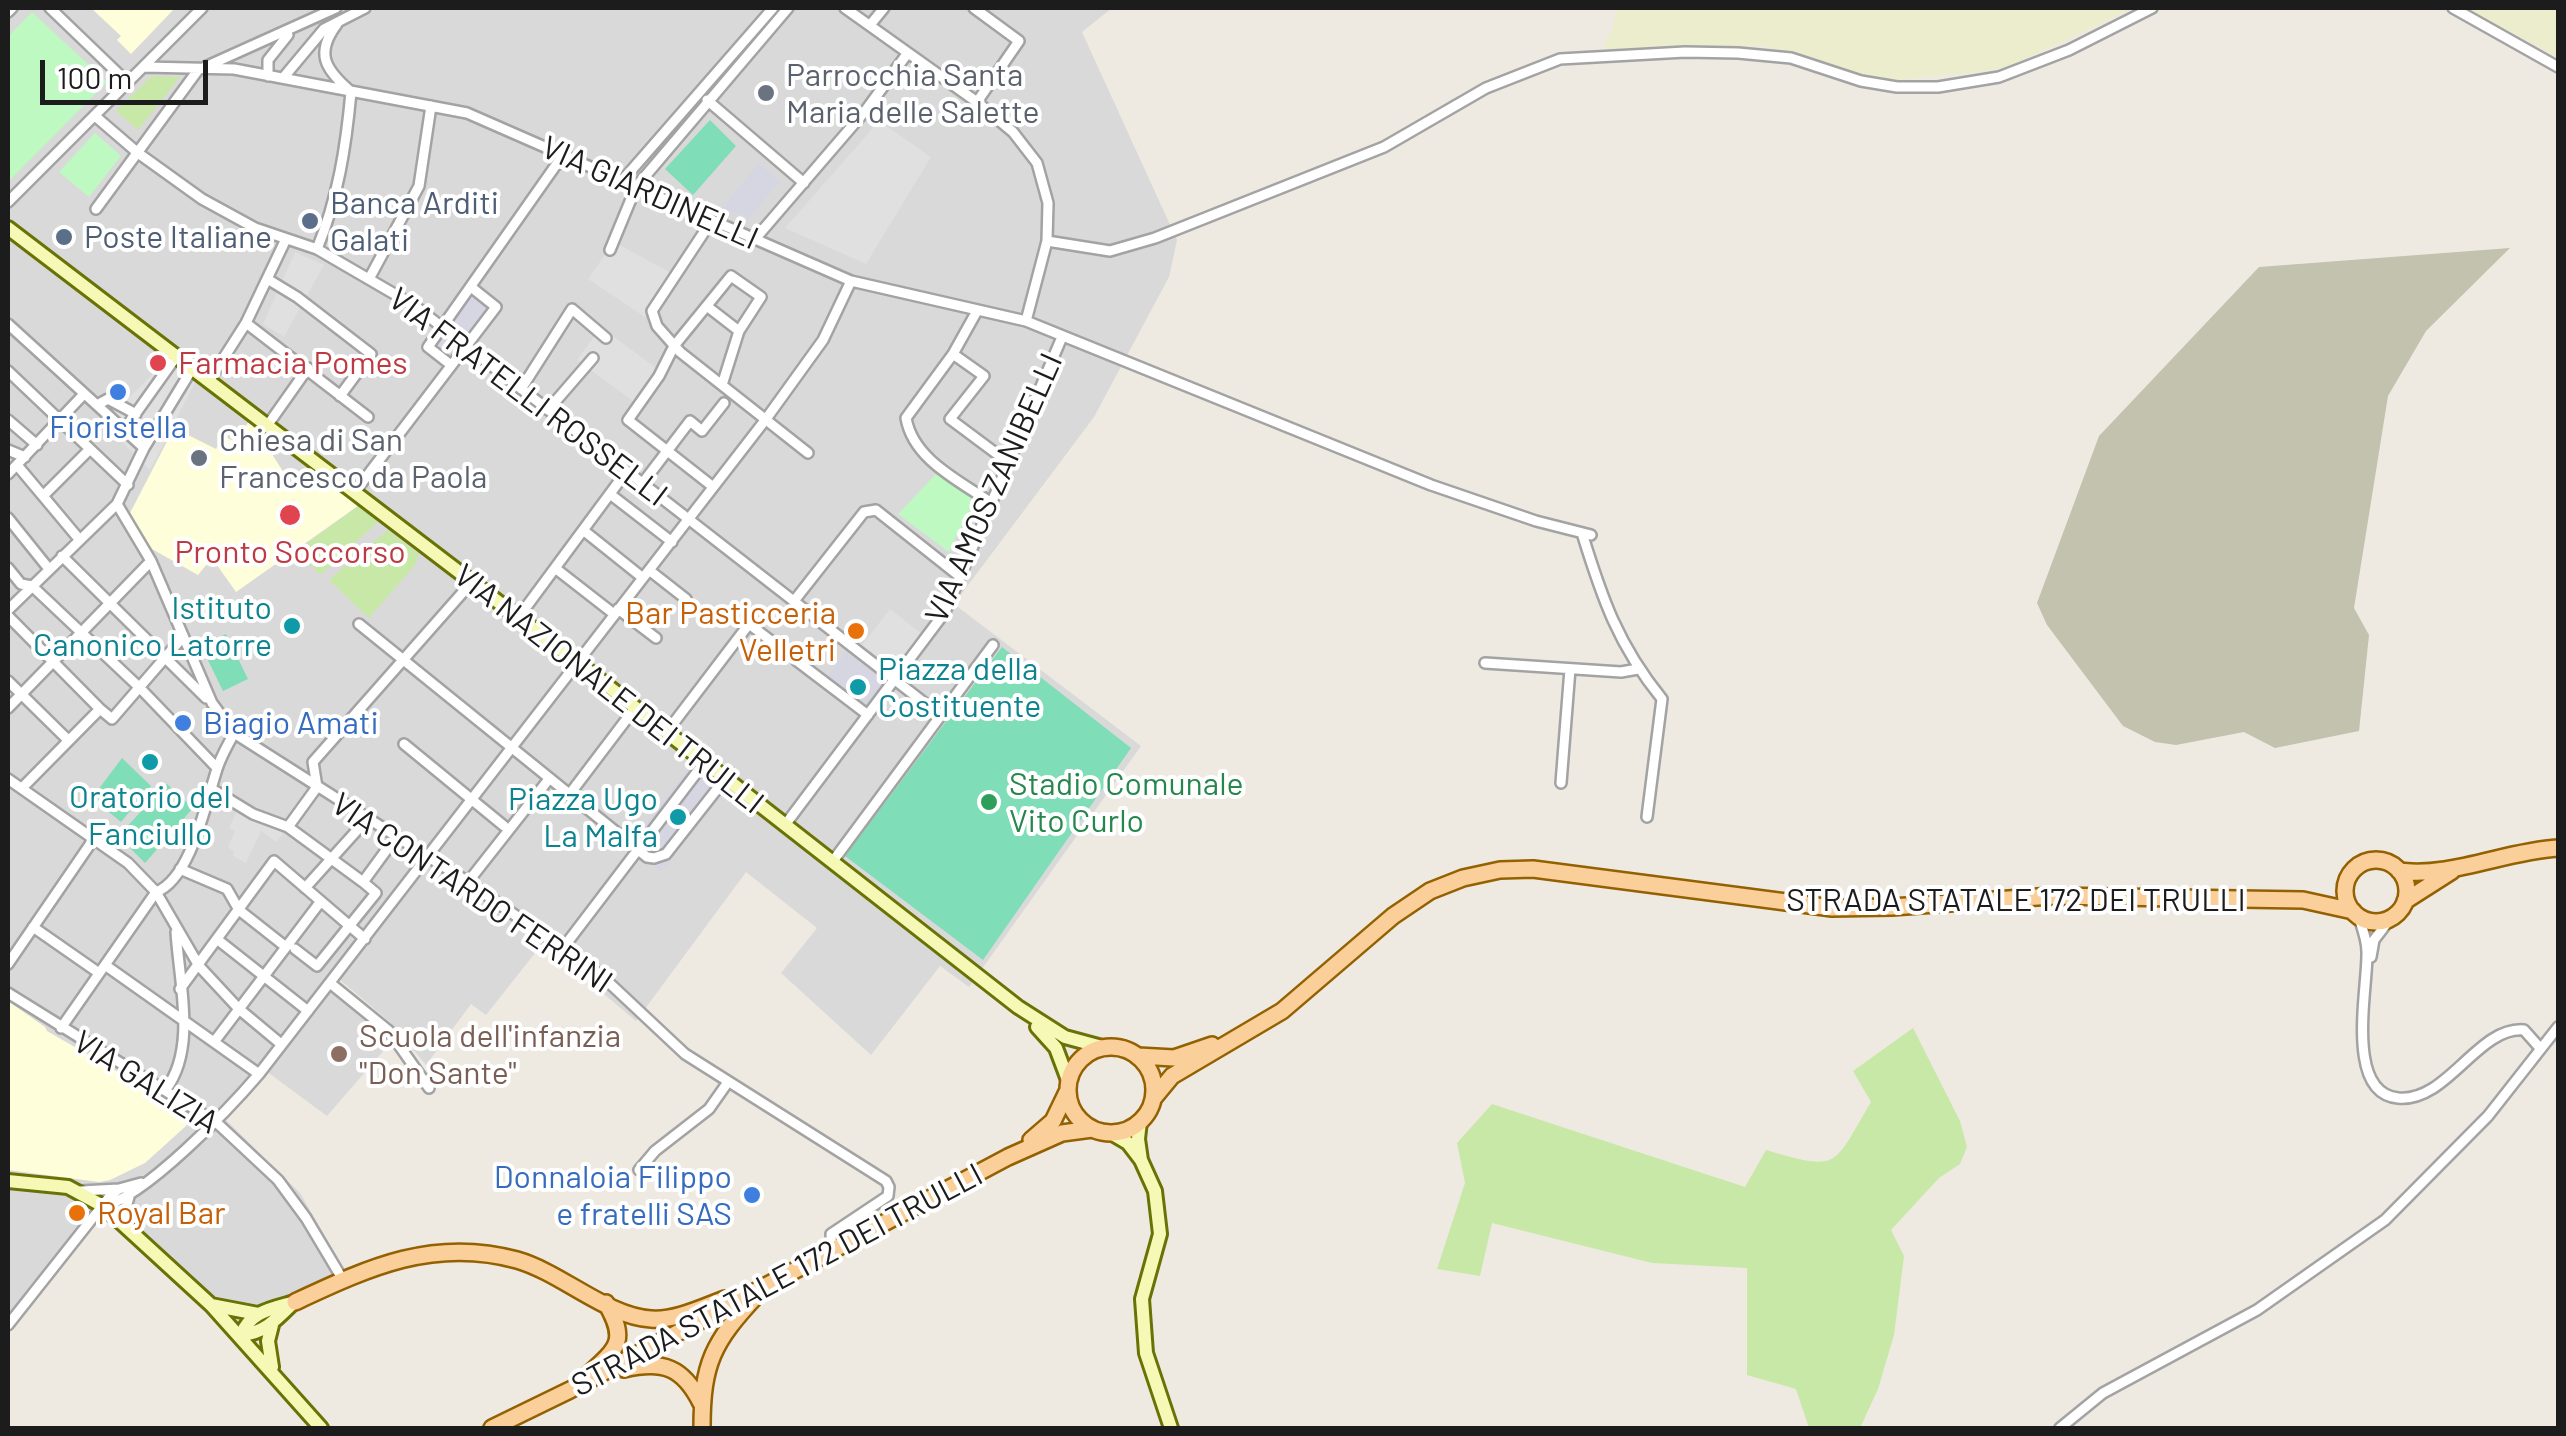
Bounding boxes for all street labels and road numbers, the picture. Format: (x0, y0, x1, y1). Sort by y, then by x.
street label: VIA GIARDINELLI (536, 128, 764, 258)
street label: VIA FRATELLI ROSSELLI (381, 280, 675, 514)
street label: VIA AMOS ZANIBELLI (917, 347, 1071, 629)
street label: VIA NAZIONALE DEI TRULLI (446, 556, 772, 822)
street label: VIA CONTARDO FERRINI (324, 785, 620, 1001)
street label: STRADA STATALE 172 DEI TRULLI (1786, 881, 2246, 919)
street label: VIA GALIZIA (66, 1022, 226, 1142)
street label: STRADA STATALE 172 DEI TRULLI (565, 1155, 989, 1405)

